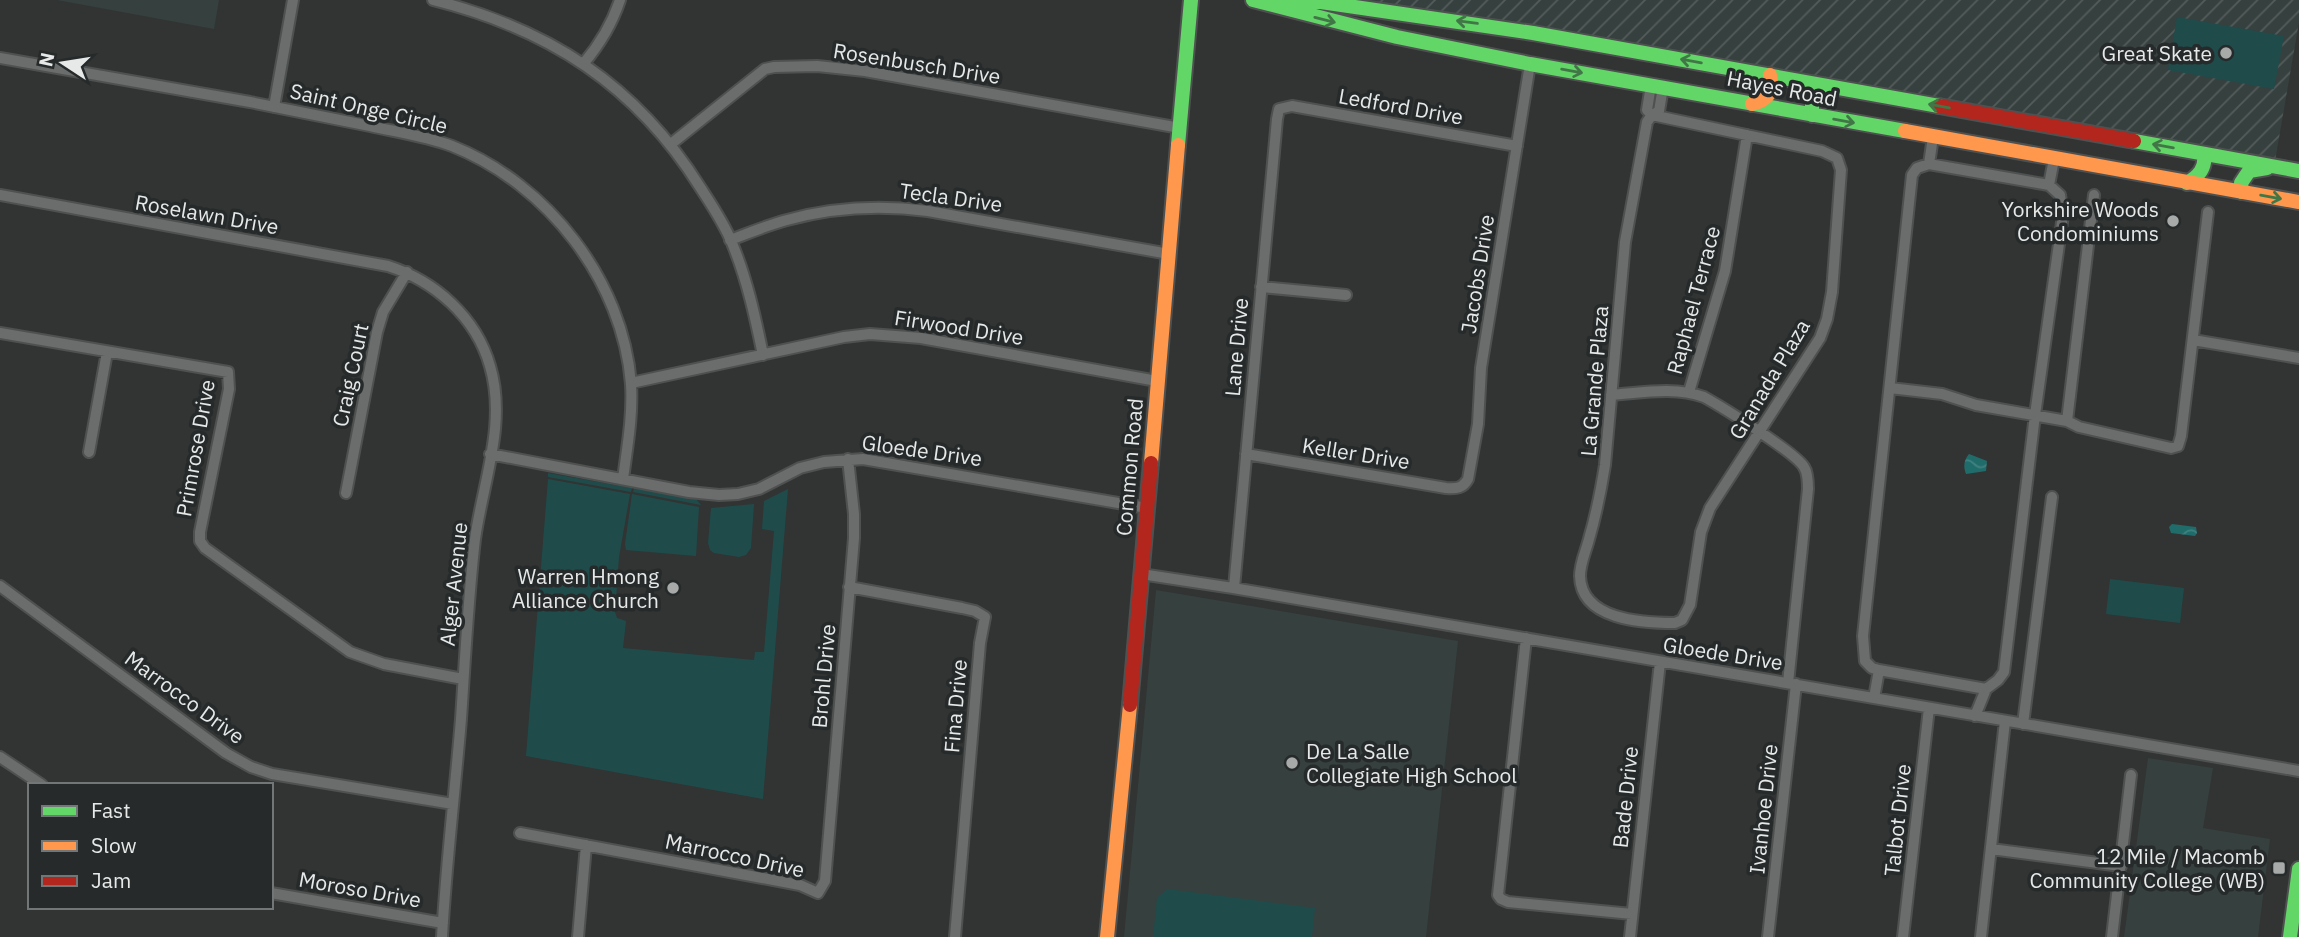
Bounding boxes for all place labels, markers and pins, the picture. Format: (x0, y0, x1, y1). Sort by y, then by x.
place label: Great Skate (2102, 39, 2212, 67)
marker: Great Skate (2218, 45, 2234, 61)
place label: Yorkshire Woods Condominiums (2001, 195, 2159, 247)
marker: Yorkshire Woods Condominiums (2165, 213, 2181, 229)
place label: Warren Hmong Alliance Church (512, 562, 659, 614)
marker: Warren Hmong Alliance Church (665, 580, 681, 596)
place label: De La Salle Collegiate High School (1306, 737, 1517, 789)
marker: De La Salle Collegiate High School (1284, 755, 1300, 771)
place label: 12 Mile / Macomb Community College (WB) (2030, 842, 2265, 894)
marker: 12 Mile / Macomb Community College (WB) (2271, 860, 2287, 876)

